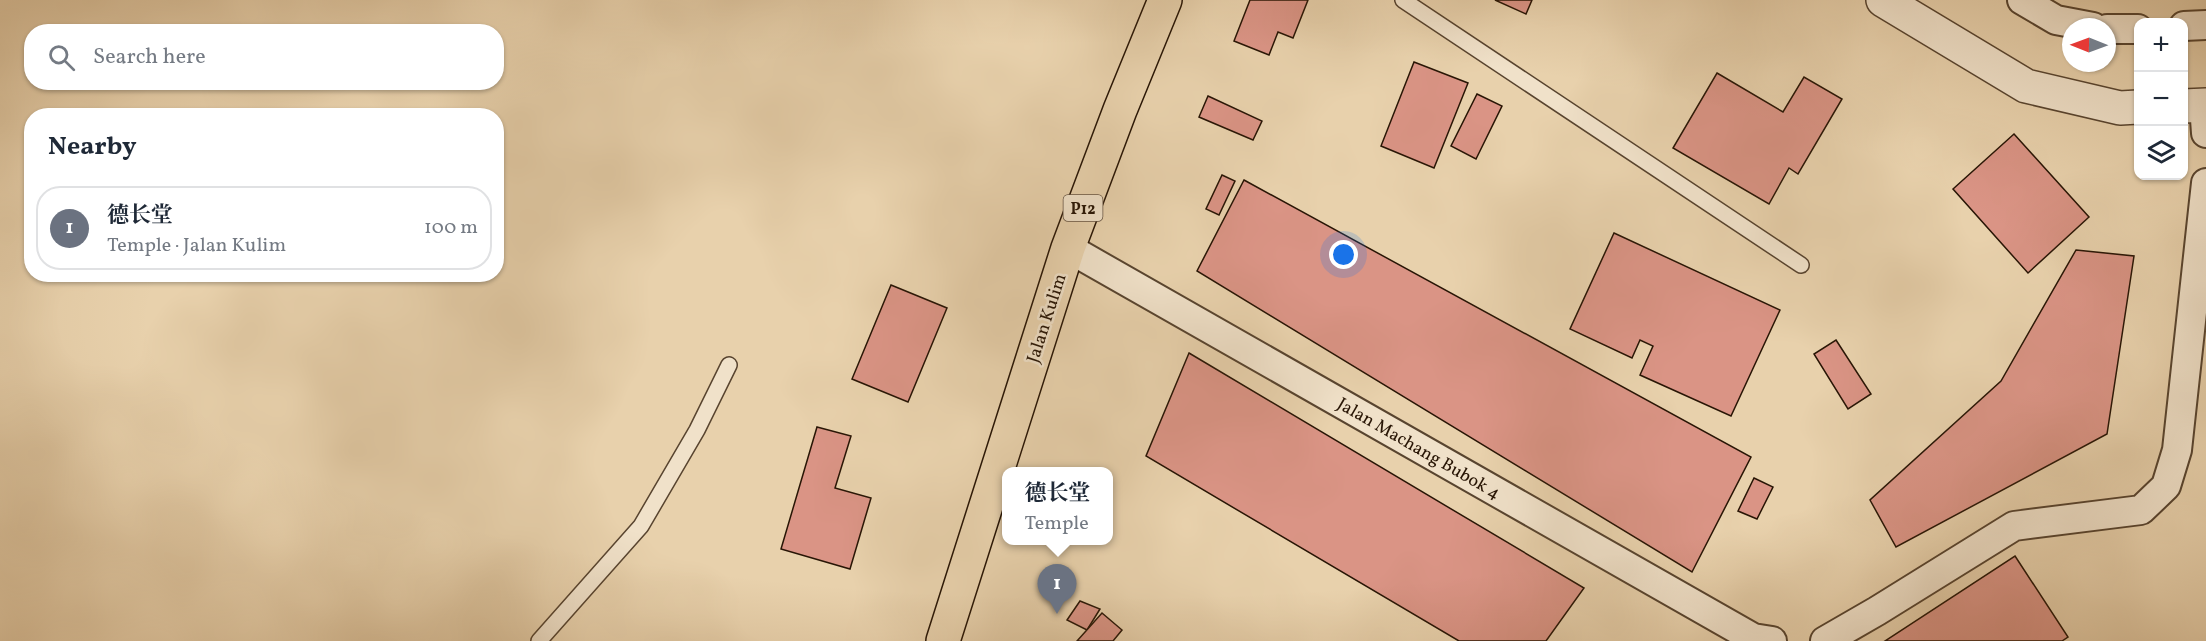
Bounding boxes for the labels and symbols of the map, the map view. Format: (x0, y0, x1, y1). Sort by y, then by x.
north arrow (2062, 18, 2116, 72)
road number: P12 (1064, 195, 1102, 221)
your location (1329, 240, 1358, 269)
street label: Jalan Kulim (1021, 270, 1074, 366)
street label: Jalan Machang Bubok 4 (1332, 392, 1505, 506)
pin: 1 (1038, 564, 1076, 614)

